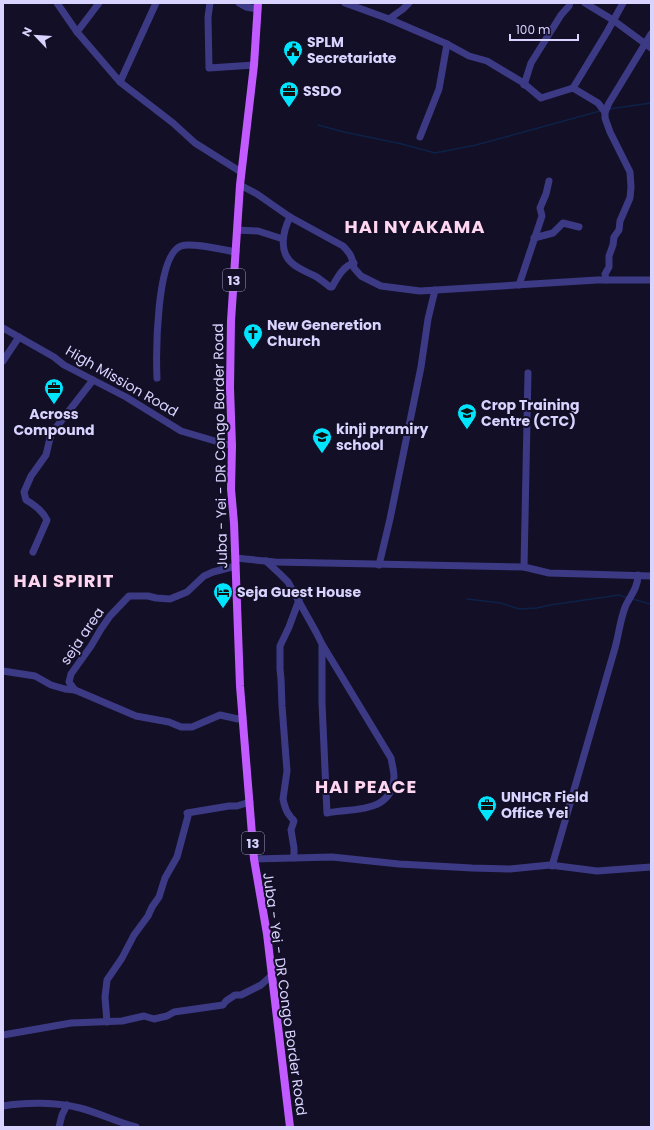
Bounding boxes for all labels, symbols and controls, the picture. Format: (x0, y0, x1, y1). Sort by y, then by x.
north arrow (16, 16, 56, 56)
scale bar (510, 16, 578, 42)
text: 100 m (516, 21, 550, 38)
text: N (18, 25, 36, 39)
place label: SPLM Secretariate (307, 32, 397, 68)
public building icon: SPLM Secretariate (282, 39, 304, 67)
office icon: SSDO (278, 80, 300, 108)
place label: SSDO (303, 81, 341, 101)
district label: HAI NYAKAMA (344, 214, 486, 239)
road number: 13 (223, 269, 245, 291)
place label: New Generetion Church (267, 315, 381, 351)
church icon: New Generetion Church (242, 322, 264, 350)
street label: Juba - Yei - DR Congo Border Road (208, 323, 232, 569)
street label: High Mission Road (62, 341, 182, 421)
office icon: Across Compound (43, 377, 65, 405)
place label: Crop Training Centre (CTC) (481, 395, 579, 431)
school or university icon: Crop Training Centre (CTC) (456, 402, 478, 430)
place label: Across Compound (13, 404, 95, 440)
place label: kinji pramiry school (336, 419, 428, 455)
school or university icon: kinji pramiry school (311, 426, 333, 454)
district label: HAI SPIRIT (14, 568, 114, 593)
hotel icon: Seja Guest House (212, 581, 234, 609)
place label: Seja Guest House (237, 582, 361, 602)
street label: seja area (55, 603, 109, 669)
district label: HAI PEACE (315, 774, 417, 799)
place label: UNHCR Field Office Yei (501, 787, 588, 823)
office icon: UNHCR Field Office Yei (476, 794, 498, 822)
road number: 13 (242, 832, 264, 854)
street label: Juba - Yei - DR Congo Border Road (258, 871, 312, 1117)

